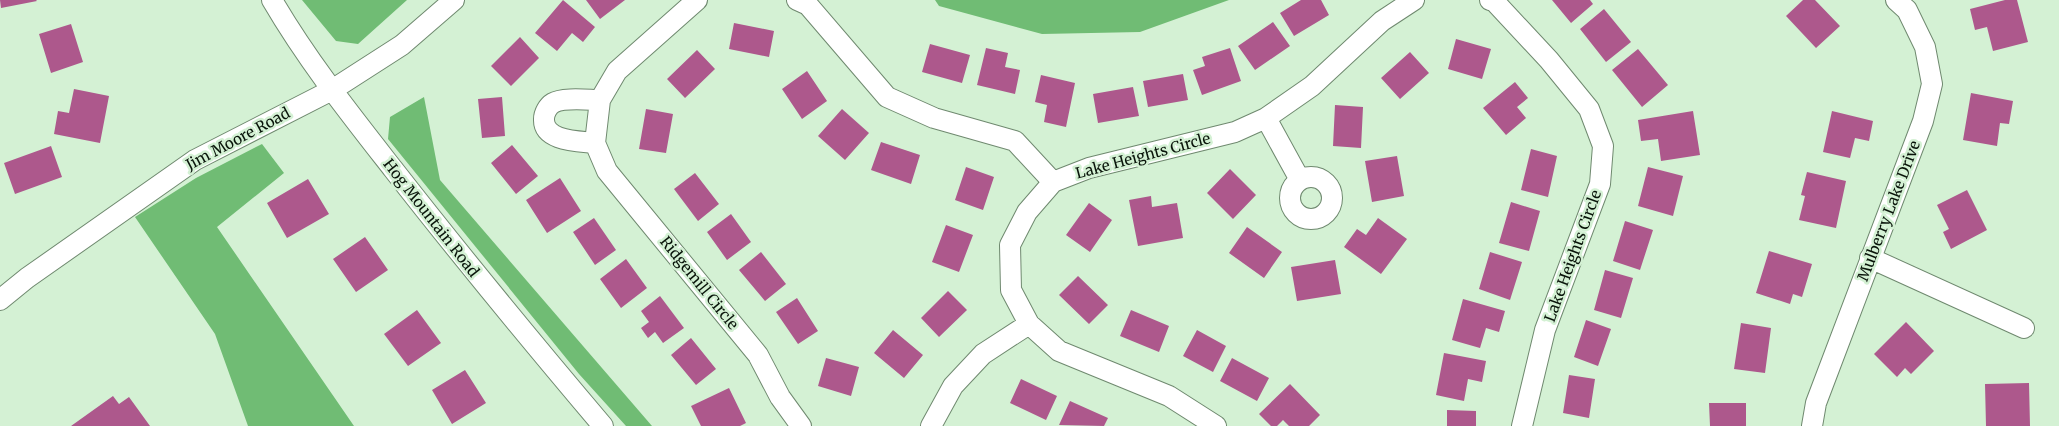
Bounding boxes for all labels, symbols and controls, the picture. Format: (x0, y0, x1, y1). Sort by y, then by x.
street label: Jim Moore Road (182, 103, 293, 174)
street label: Lake Heights Circle (1073, 128, 1213, 183)
street label: Mulberry Lake Drive (1853, 138, 1924, 284)
street label: Hog Mountain Road (379, 155, 483, 280)
street label: Lake Heights Circle (1540, 187, 1605, 324)
street label: Ridgemill Circle (656, 232, 743, 333)

